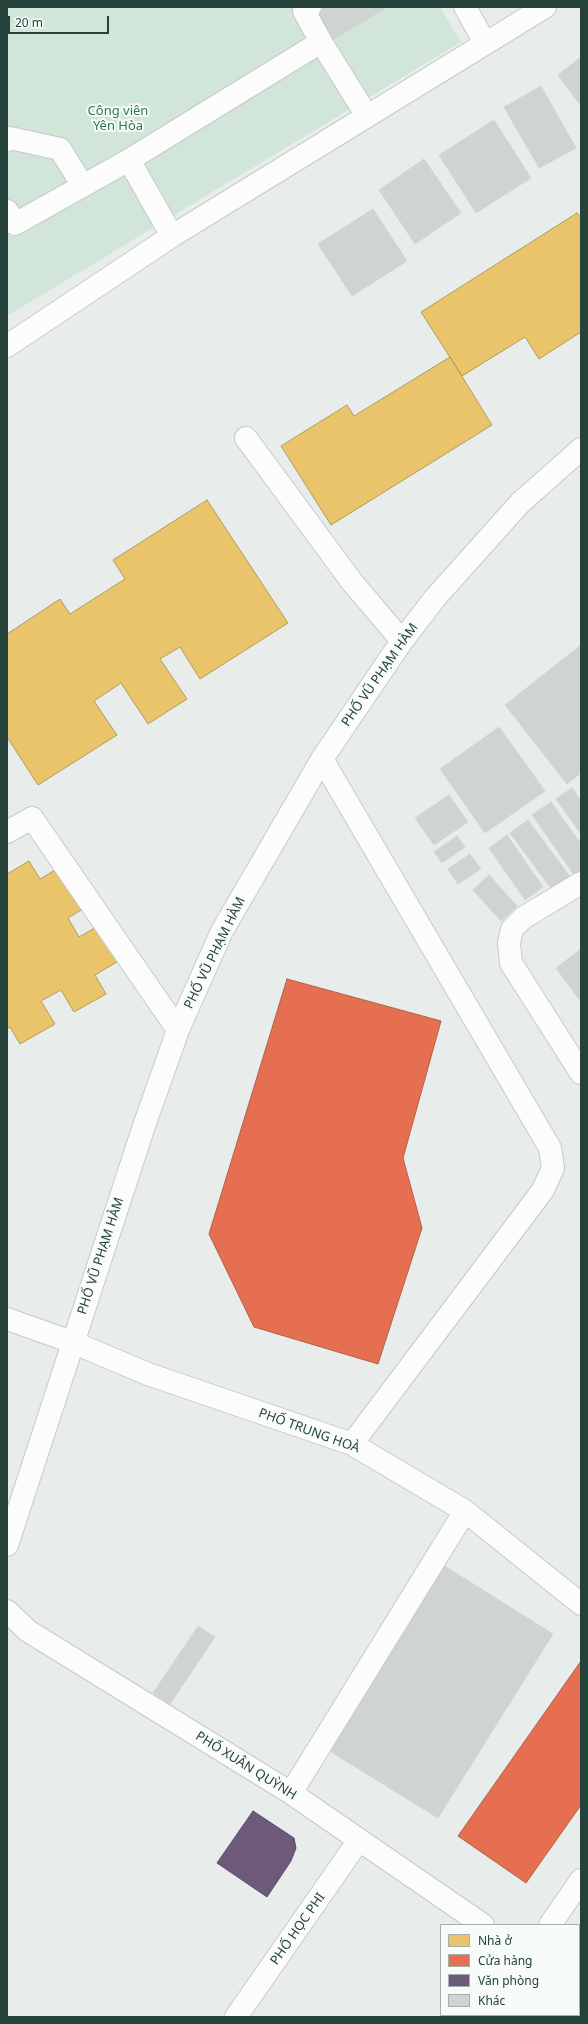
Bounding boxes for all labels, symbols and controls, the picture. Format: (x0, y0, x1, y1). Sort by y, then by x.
scale bar (10, 8, 111, 34)
text: 20 m (15, 14, 43, 31)
park label: Công viên Yên Hòa (88, 103, 148, 134)
street label: PHỐ VŨ PHẠM HÀM (339, 620, 421, 730)
street label: PHỐ VŨ PHẠM HÀM (181, 895, 249, 1011)
street label: PHỐ VŨ PHẠM HÀM (75, 1195, 127, 1317)
street label: PHỐ TRUNG HOÀ (256, 1405, 362, 1457)
street label: PHỐ XUÂN QUỲNH (193, 1729, 299, 1803)
street label: PHỐ HỌC PHI (267, 1890, 329, 1968)
legend (440, 1924, 580, 2016)
text: Nhà ở (478, 1932, 512, 1949)
text: Cửa hàng (478, 1952, 532, 1969)
text: Văn phòng (478, 1972, 539, 1989)
text: Khác (478, 1992, 505, 2009)

